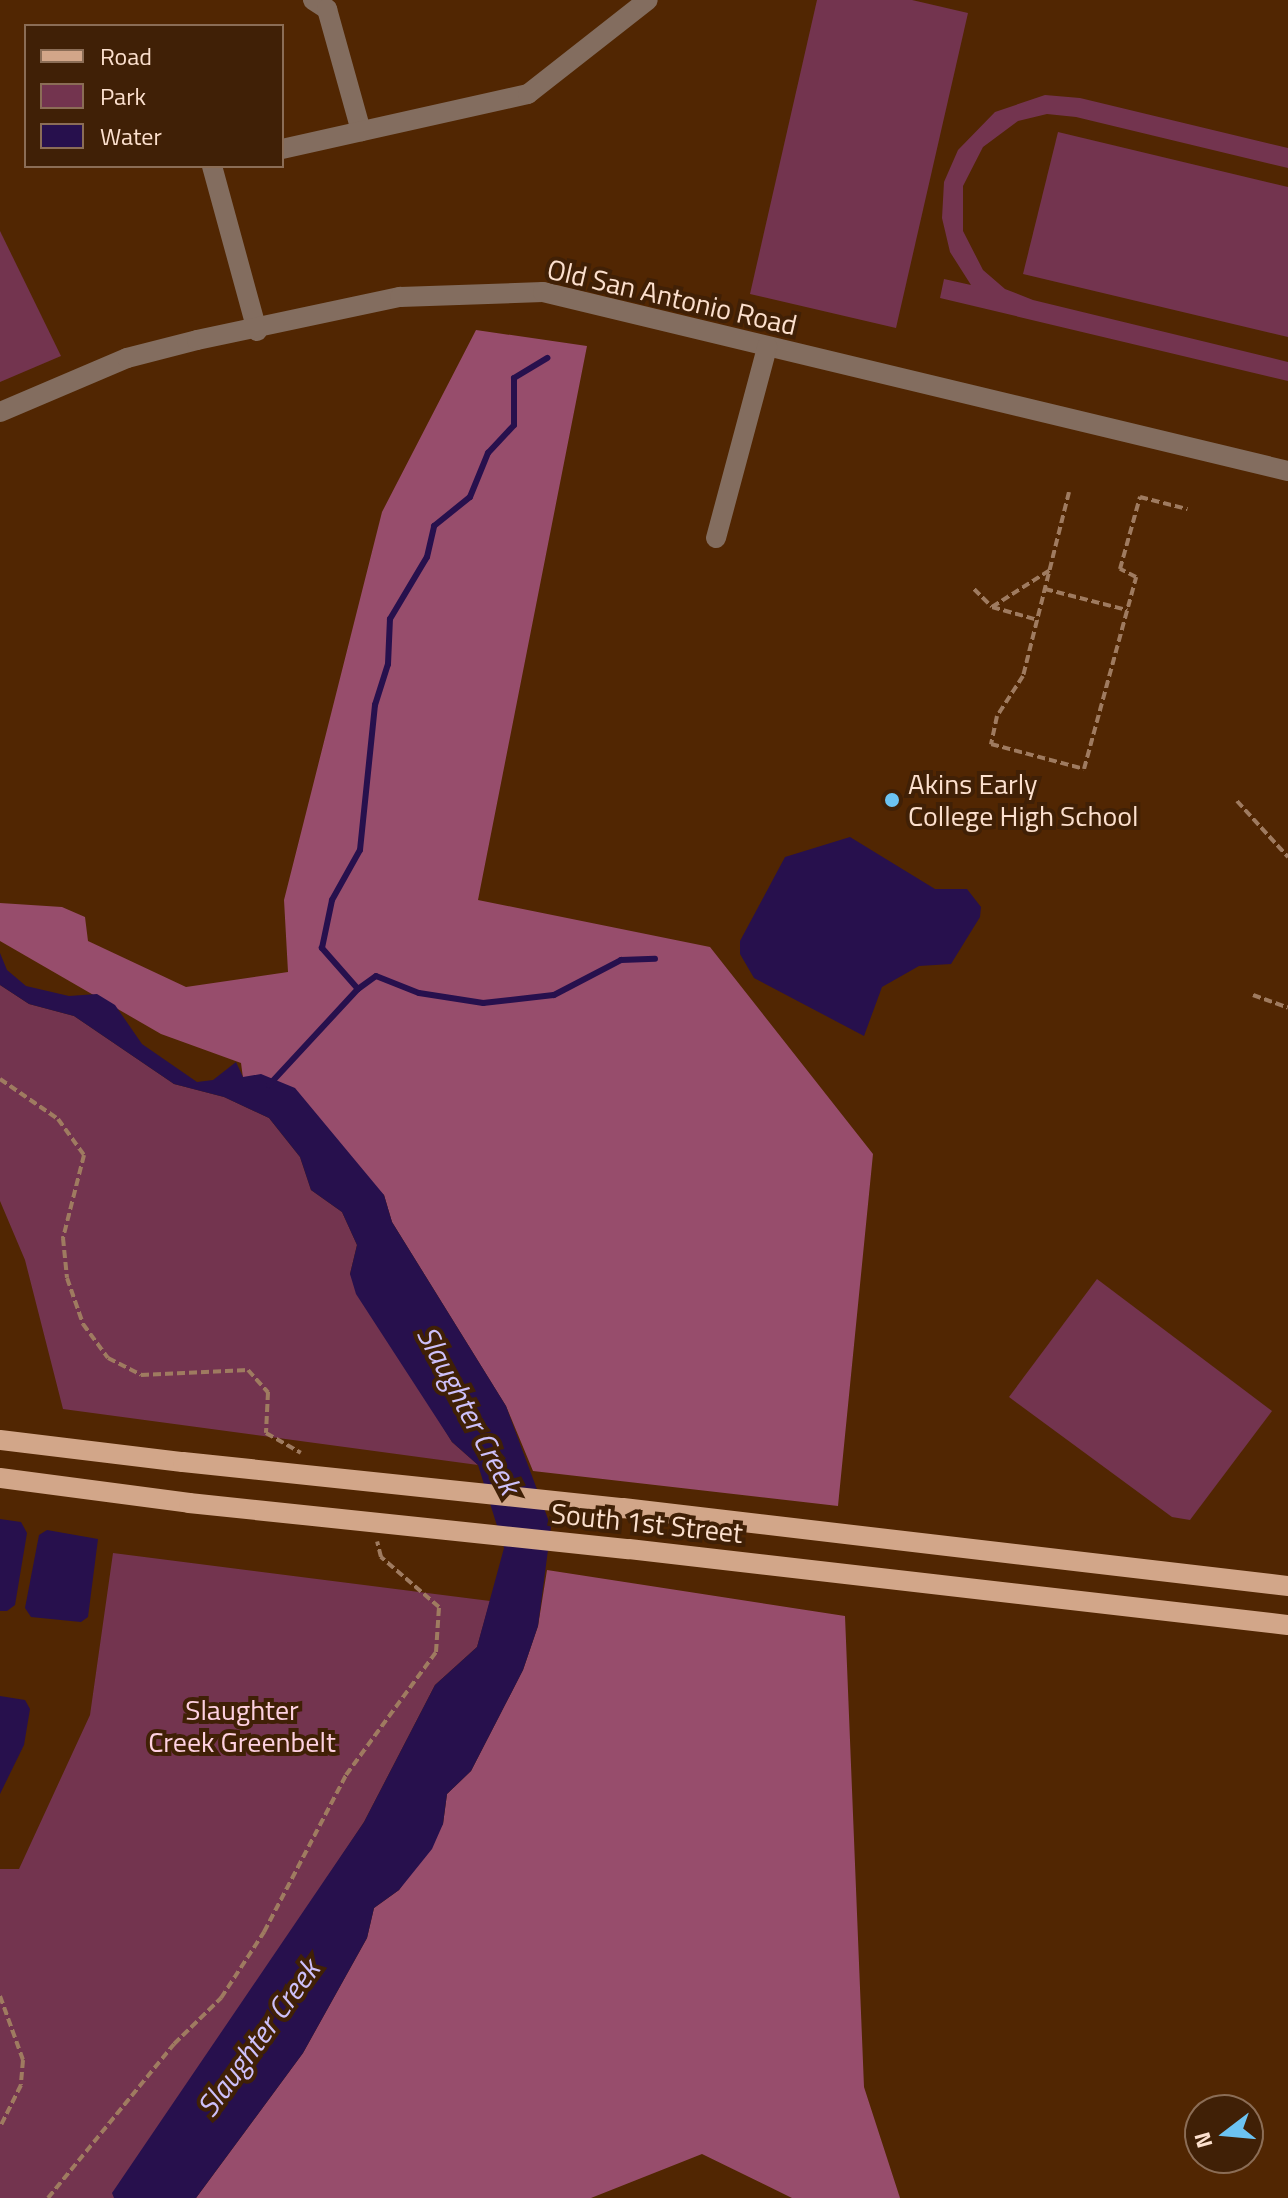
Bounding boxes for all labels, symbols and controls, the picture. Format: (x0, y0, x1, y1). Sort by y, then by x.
legend (24, 24, 284, 168)
text: Road (100, 38, 152, 74)
text: Park (100, 78, 146, 114)
text: Water (100, 118, 162, 154)
street label: Old San Antonio Road (544, 252, 800, 342)
place label: Akins Early College High School (908, 767, 1139, 833)
marker: Akins Early College High School (883, 791, 901, 809)
water label: Slaughter Creek (410, 1320, 528, 1500)
street label: South 1st Street (549, 1496, 745, 1550)
park label: Slaughter Creek Greenbelt (148, 1693, 336, 1759)
water label: Slaughter Creek (189, 1953, 327, 2123)
north arrow (1184, 2094, 1264, 2174)
text: N (1184, 2128, 1221, 2152)

